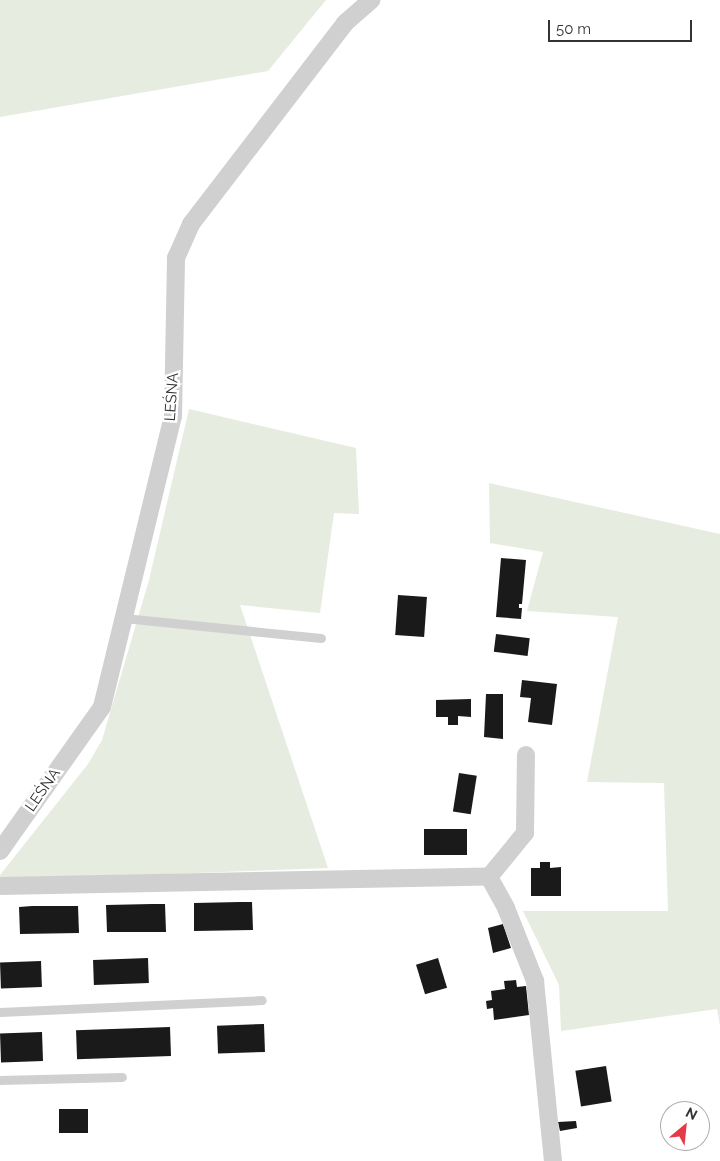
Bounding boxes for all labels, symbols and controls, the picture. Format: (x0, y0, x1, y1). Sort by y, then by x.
scale bar (550, 10, 694, 42)
text: 50 m (556, 20, 591, 38)
street label: LEŚNA (161, 372, 183, 422)
street label: LEŚNA (22, 765, 64, 815)
north arrow (660, 1101, 710, 1151)
text: N (683, 1104, 700, 1123)

